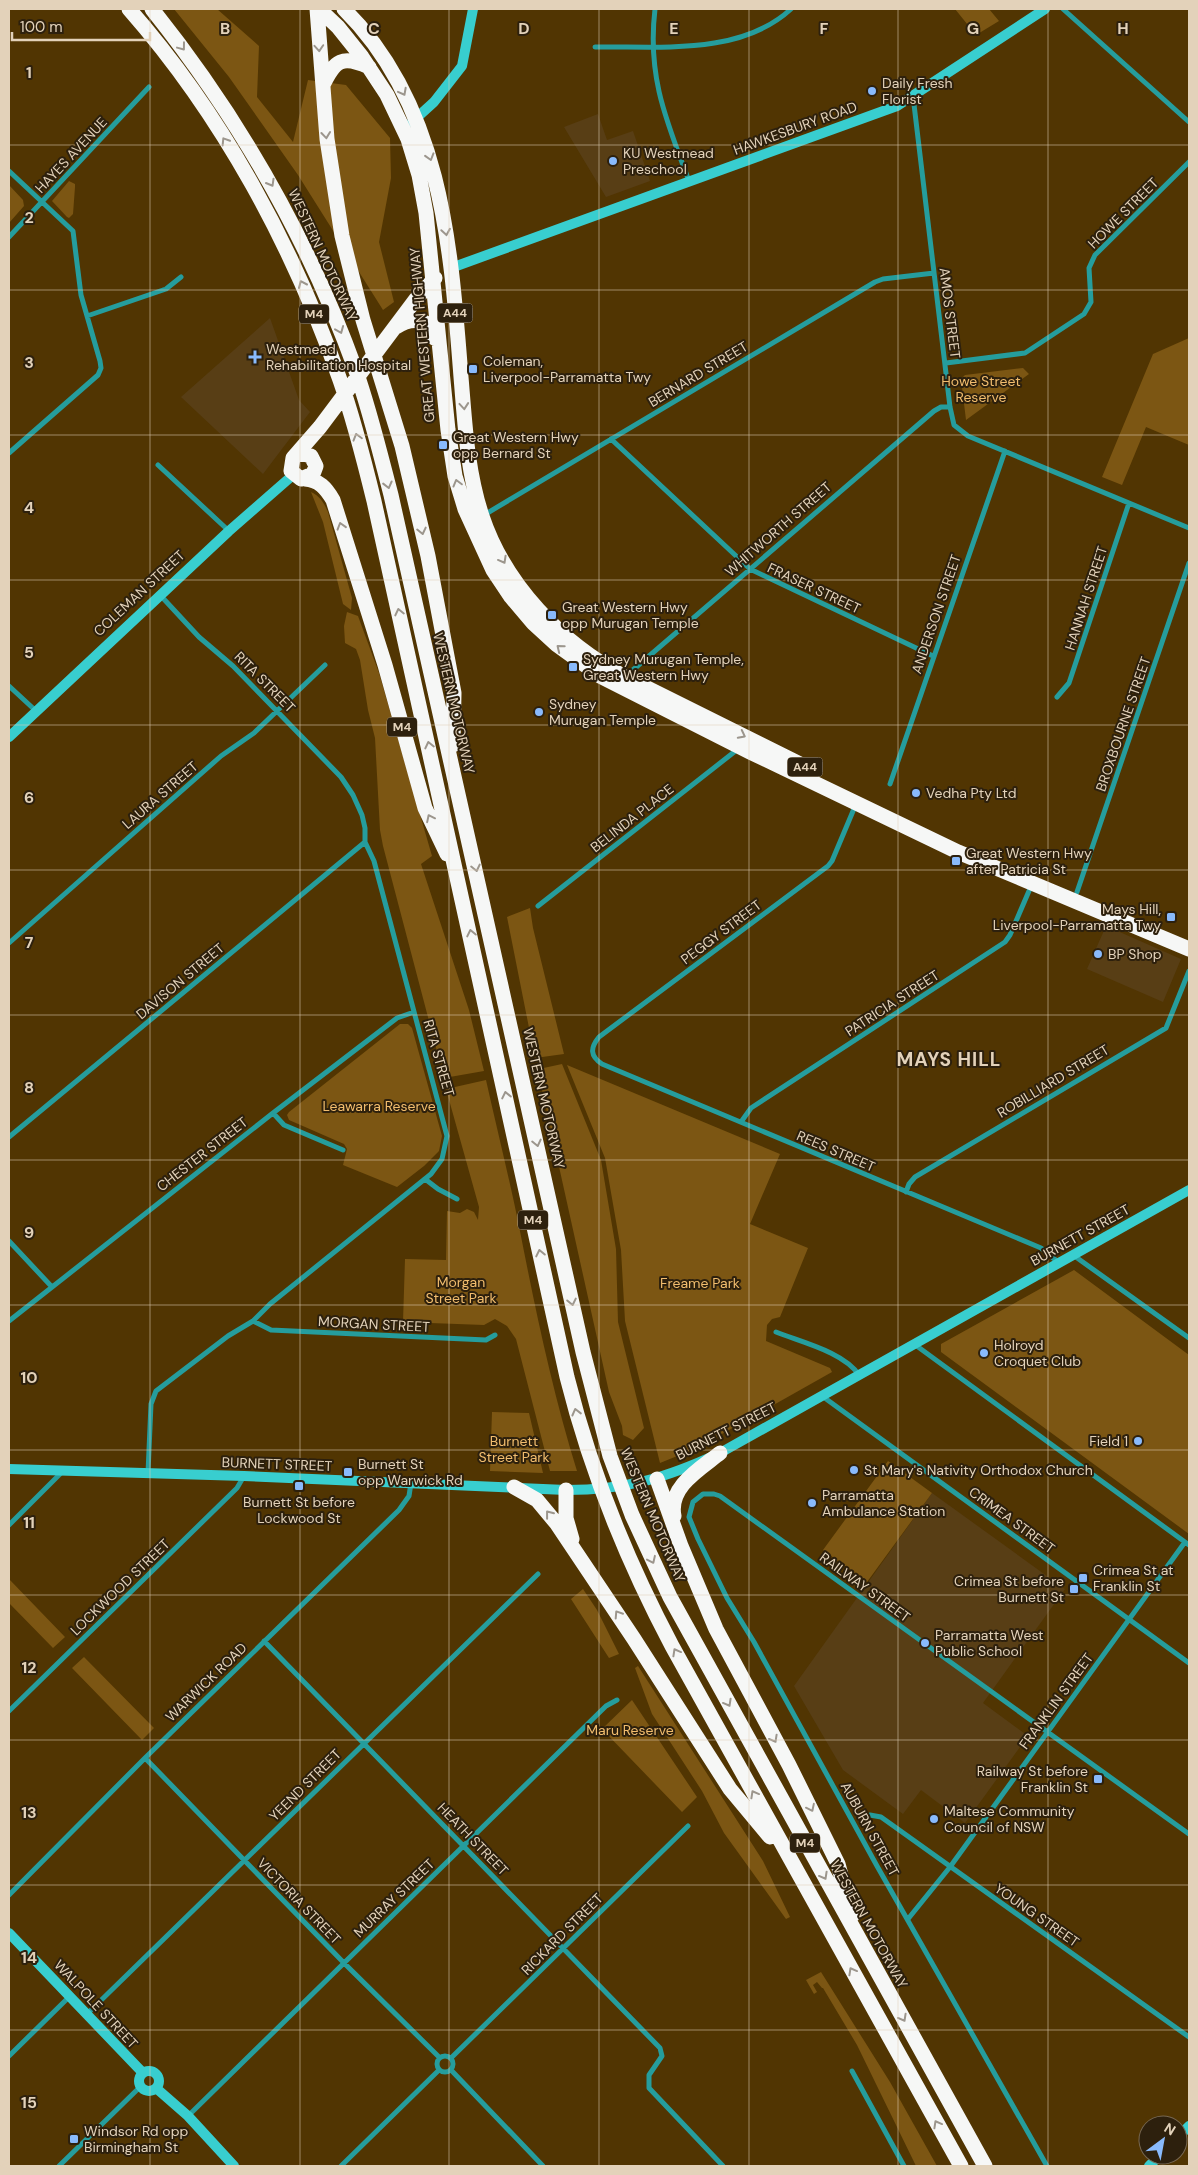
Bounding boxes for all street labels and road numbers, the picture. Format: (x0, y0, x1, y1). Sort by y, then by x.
street label: HAWKESBURY ROAD (731, 97, 859, 159)
street label: HAYES AVENUE (31, 113, 111, 197)
street label: HOWE STREET (1084, 174, 1162, 252)
street label: WESTERN MOTORWAY (284, 186, 362, 324)
street label: GREAT WESTERN HIGHWAY (405, 247, 439, 423)
street label: AMOS STREET (935, 267, 965, 360)
road number: M4 (299, 304, 329, 324)
road number: A44 (438, 304, 472, 322)
street label: BERNARD STREET (645, 337, 751, 411)
street label: WHITWORTH STREET (721, 478, 835, 580)
street label: HANNAH STREET (1061, 544, 1111, 652)
street label: COLEMAN STREET (90, 546, 189, 640)
street label: ANDERSON STREET (907, 552, 965, 676)
street label: FRASER STREET (764, 559, 864, 618)
street label: WESTERN MOTORWAY (429, 631, 479, 775)
street label: RITA STREET (231, 648, 299, 716)
street label: BROXBOURNE STREET (1092, 654, 1155, 794)
road number: M4 (387, 718, 417, 736)
street label: LAURA STREET (118, 757, 202, 833)
road number: A44 (788, 758, 822, 776)
street label: BELINDA PLACE (587, 780, 677, 856)
street label: PEGGY STREET (677, 896, 765, 968)
street label: DAVISON STREET (132, 939, 228, 1023)
street label: PATRICIA STREET (842, 966, 943, 1040)
street label: RITA STREET (419, 1018, 459, 1099)
street label: WESTERN MOTORWAY (519, 1026, 569, 1170)
street label: ROBILLIARD STREET (994, 1040, 1112, 1122)
street label: CHESTER STREET (153, 1113, 251, 1195)
street label: REES STREET (794, 1126, 878, 1176)
street label: BURNETT STREET (1027, 1200, 1133, 1270)
road number: M4 (518, 1210, 548, 1230)
street label: MORGAN STREET (318, 1312, 431, 1336)
street label: BURNETT STREET (673, 1398, 780, 1464)
street label: WESTERN MOTORWAY (617, 1445, 689, 1585)
street label: BURNETT STREET (221, 1453, 333, 1475)
street label: CRIMEA STREET (965, 1483, 1059, 1557)
street label: LOCKWOOD STREET (66, 1535, 174, 1639)
street label: RAILWAY STREET (816, 1548, 914, 1626)
street label: WARWICK ROAD (162, 1639, 250, 1725)
street label: FRANKLIN STREET (1015, 1649, 1097, 1753)
street label: YEEND STREET (265, 1745, 345, 1825)
street label: AUBURN STREET (837, 1779, 903, 1879)
street label: HEATH STREET (434, 1799, 512, 1879)
road number: M4 (790, 1834, 820, 1852)
street label: VICTORIA STREET (253, 1854, 345, 1948)
street label: MURRAY STREET (350, 1855, 438, 1941)
street label: WESTERN MOTORWAY (826, 1857, 912, 1991)
street label: YOUNG STREET (991, 1879, 1083, 1951)
street label: RICKARD STREET (517, 1889, 607, 1979)
street label: WALPOLE STREET (50, 1956, 142, 2052)

